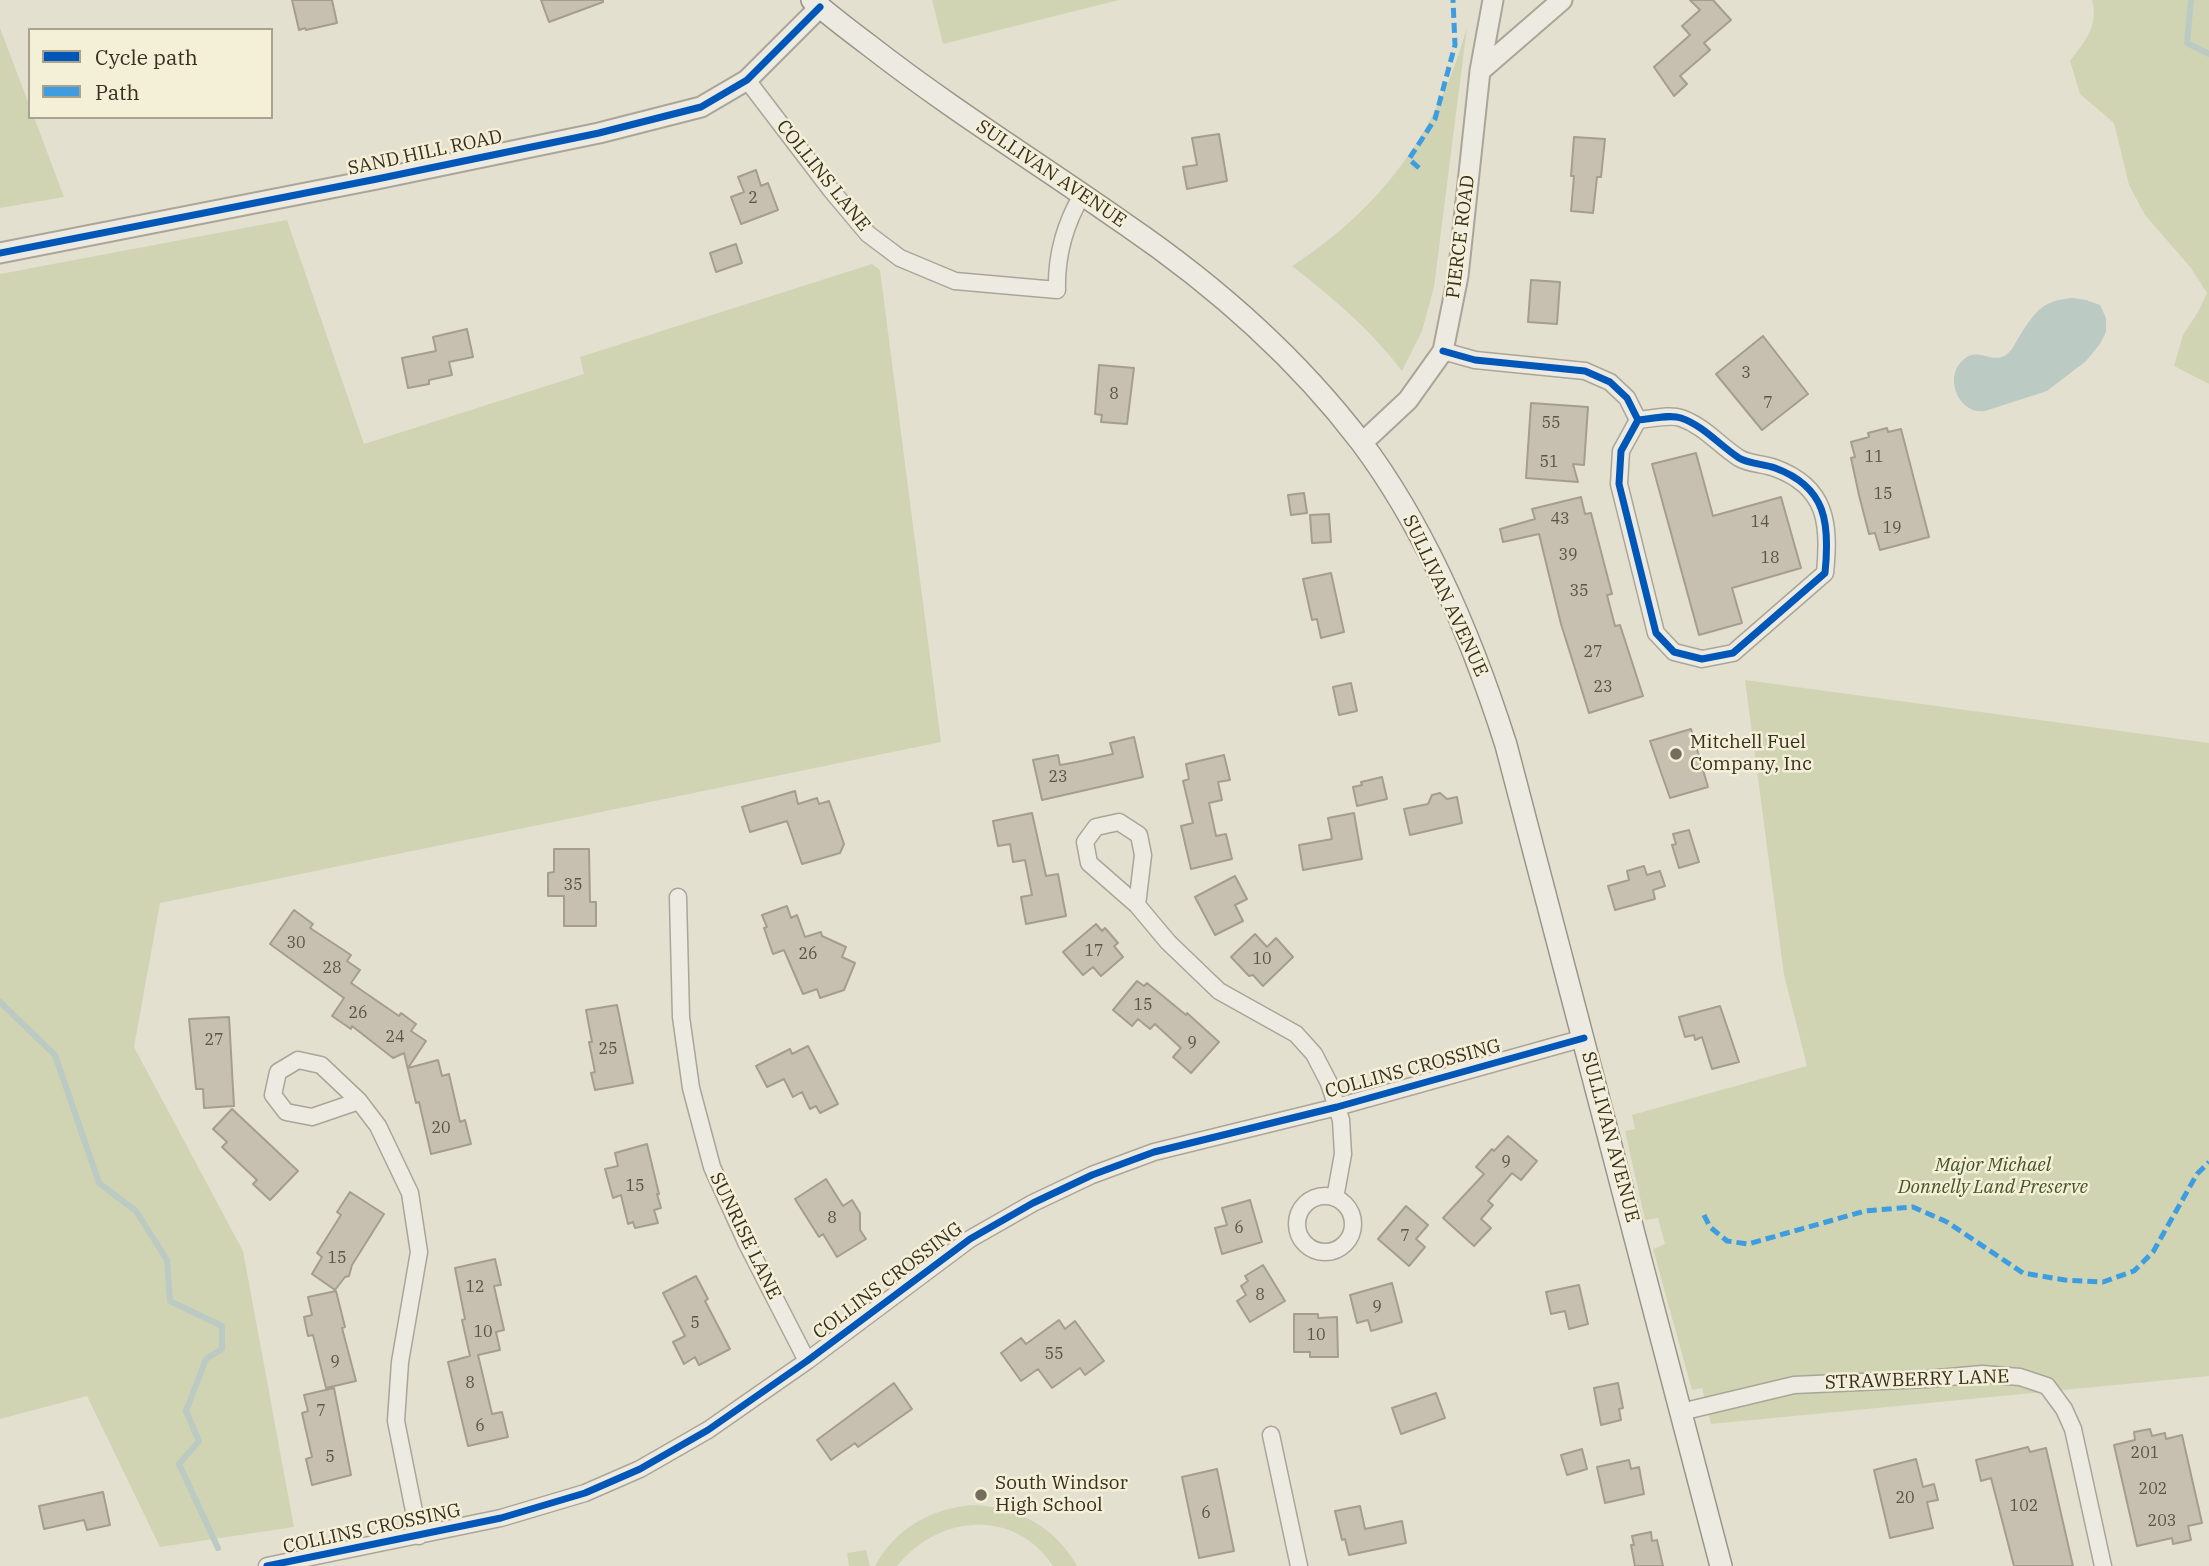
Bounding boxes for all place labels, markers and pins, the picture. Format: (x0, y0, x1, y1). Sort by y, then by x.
place label: Mitchell Fuel Company, Inc (1690, 732, 1812, 776)
marker: Mitchell Fuel Company, Inc (1668, 746, 1684, 762)
place label: South Windsor High School (995, 1473, 1128, 1517)
marker: South Windsor High School (973, 1487, 989, 1503)

